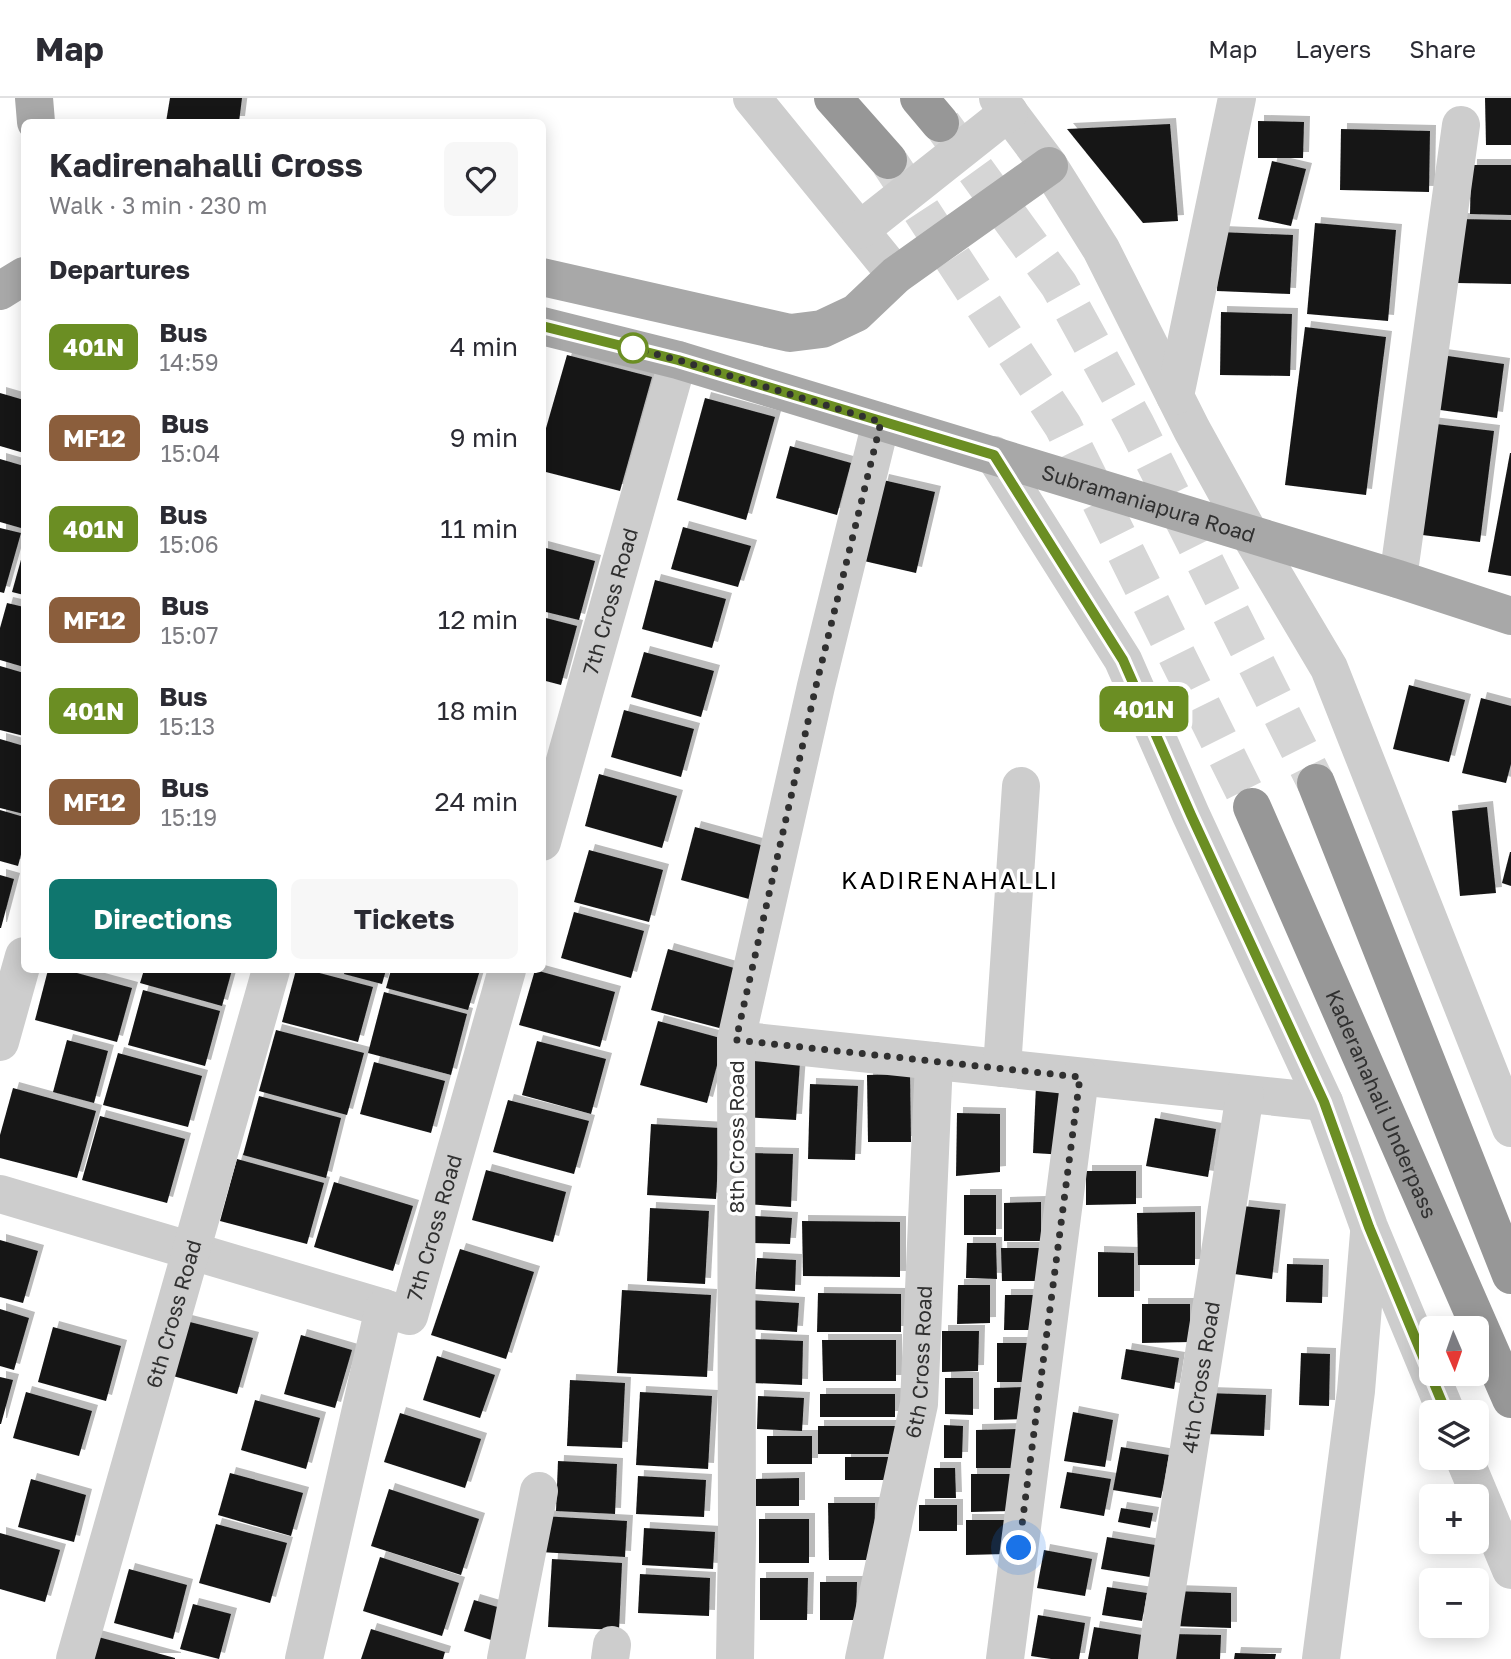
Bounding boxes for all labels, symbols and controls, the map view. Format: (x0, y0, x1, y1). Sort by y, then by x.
text: Map (35, 29, 104, 68)
text: Map (1208, 34, 1257, 63)
text: Layers (1295, 34, 1371, 63)
text: Share (1409, 34, 1476, 63)
button: heart (444, 142, 518, 216)
text: Kadirenahalli Cross (49, 145, 363, 184)
text: Walk · 3 min · 230 m (49, 191, 267, 219)
text: Departures (49, 254, 190, 285)
text: Bus (159, 317, 208, 348)
text: 4 min (450, 331, 518, 362)
text: 401N (63, 332, 124, 361)
unlabelled marker (618, 333, 648, 363)
text: 14:59 (159, 348, 219, 376)
text: Bus (161, 408, 209, 439)
text: 9 min (450, 422, 518, 453)
text: MF12 (63, 423, 126, 452)
text: 15:04 (161, 439, 220, 467)
street label: Subramaniapura Road (1039, 458, 1259, 548)
text: Bus (159, 499, 208, 530)
text: 11 min (440, 513, 518, 544)
text: 401N (63, 514, 124, 543)
street label: 7th Cross Road (577, 525, 643, 678)
text: 15:06 (159, 530, 219, 558)
text: Bus (161, 590, 209, 621)
text: 12 min (438, 604, 518, 635)
text: MF12 (63, 605, 126, 634)
text: 15:07 (161, 621, 219, 649)
text: Bus (159, 681, 208, 712)
line badge: 401N (1095, 686, 1193, 732)
text: 401N (1113, 694, 1175, 723)
text: 18 min (437, 695, 518, 726)
text: 401N (63, 696, 124, 725)
text: 15:13 (159, 712, 215, 740)
text: Bus (161, 772, 209, 803)
text: 24 min (435, 786, 518, 817)
text: MF12 (63, 787, 126, 816)
text: 15:19 (161, 803, 217, 831)
district label: KADIRENAHALLI (841, 865, 1059, 894)
button: Directions (49, 879, 277, 959)
button: Tickets (291, 879, 518, 959)
street label: Kaderanahali Underpass (1320, 985, 1443, 1222)
street label: 8th Cross Road (723, 1060, 749, 1214)
street label: 7th Cross Road (401, 1151, 467, 1304)
street label: 6th Cross Road (140, 1236, 207, 1391)
street label: 6th Cross Road (899, 1285, 937, 1440)
street label: 4th Cross Road (1175, 1300, 1225, 1455)
north arrow (1419, 1316, 1489, 1386)
map controls (1419, 1316, 1489, 1638)
button: layers (1419, 1400, 1489, 1470)
button: + (1419, 1484, 1489, 1554)
your location (1001, 1530, 1036, 1565)
button: − (1419, 1568, 1489, 1638)

